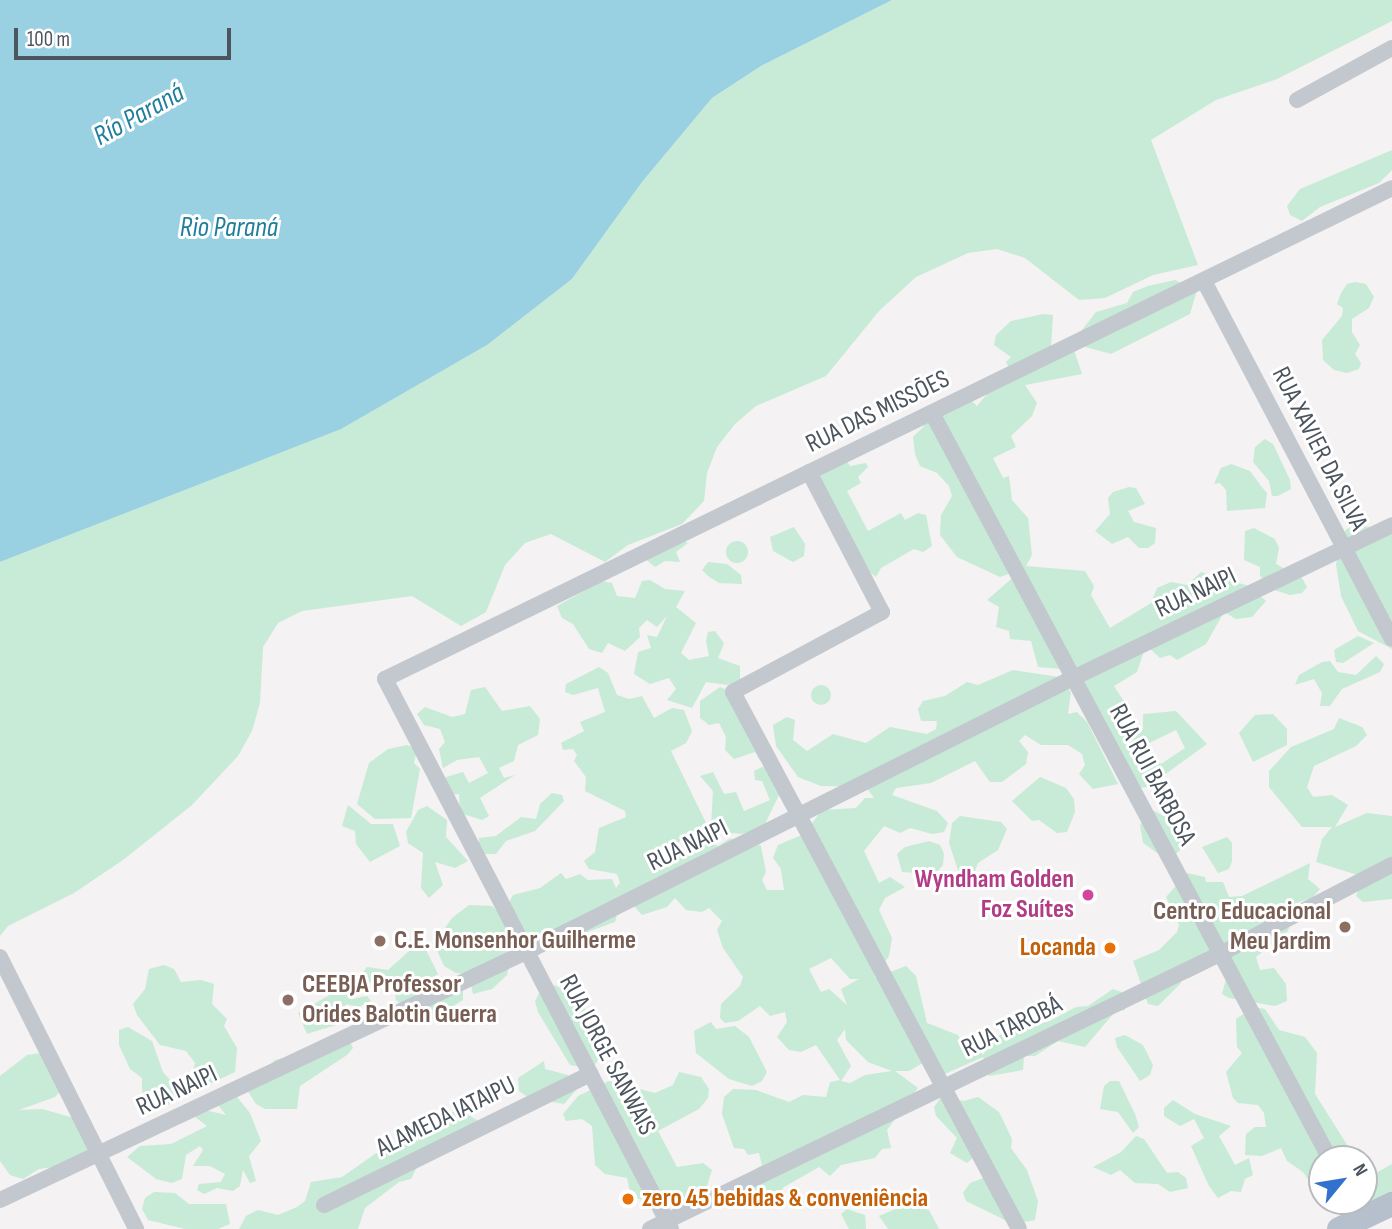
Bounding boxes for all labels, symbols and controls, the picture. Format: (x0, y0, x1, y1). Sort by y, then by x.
scale bar (18, 14, 234, 58)
text: 100 m (27, 27, 70, 52)
water label: Río Paraná (88, 76, 190, 154)
water label: Rio Paraná (180, 211, 278, 245)
street label: RUA XAVIER DA SILVA (1264, 362, 1374, 536)
street label: RUA DAS MISSÕES (801, 364, 955, 460)
street label: RUA NAIPI (1151, 561, 1241, 625)
street label: RUA RUI BARBOSA (1102, 699, 1202, 851)
street label: RUA NAIPI (643, 813, 733, 879)
place label: Wyndham Golden Foz Suítes (914, 864, 1074, 926)
marker: Wyndham Golden Foz Suítes (1080, 887, 1096, 903)
place label: Centro Educacional Meu Jardim (1153, 896, 1331, 958)
marker: Centro Educacional Meu Jardim (1337, 919, 1353, 935)
place label: C.E. Monsenhor Guilherme (394, 925, 636, 957)
place label: Locanda (1020, 932, 1096, 964)
marker: C.E. Monsenhor Guilherme (372, 933, 388, 949)
marker: Locanda (1102, 940, 1118, 956)
place label: CEEBJA Professor Orides Balotin Guerra (302, 969, 497, 1030)
street label: RUA JORGE SANWAIS (552, 970, 662, 1140)
street label: RUA TAROBÁ (957, 989, 1067, 1065)
marker: CEEBJA Professor Orides Balotin Guerra (280, 992, 296, 1008)
street label: RUA NAIPI (132, 1059, 222, 1123)
street label: ALAMEDA IATAIPU (371, 1070, 521, 1164)
north arrow (1308, 1145, 1378, 1215)
text: N (1347, 1160, 1372, 1180)
place label: zero 45 bebidas & conveniência (642, 1183, 928, 1215)
marker: zero 45 bebidas & conveniência (620, 1191, 636, 1207)

